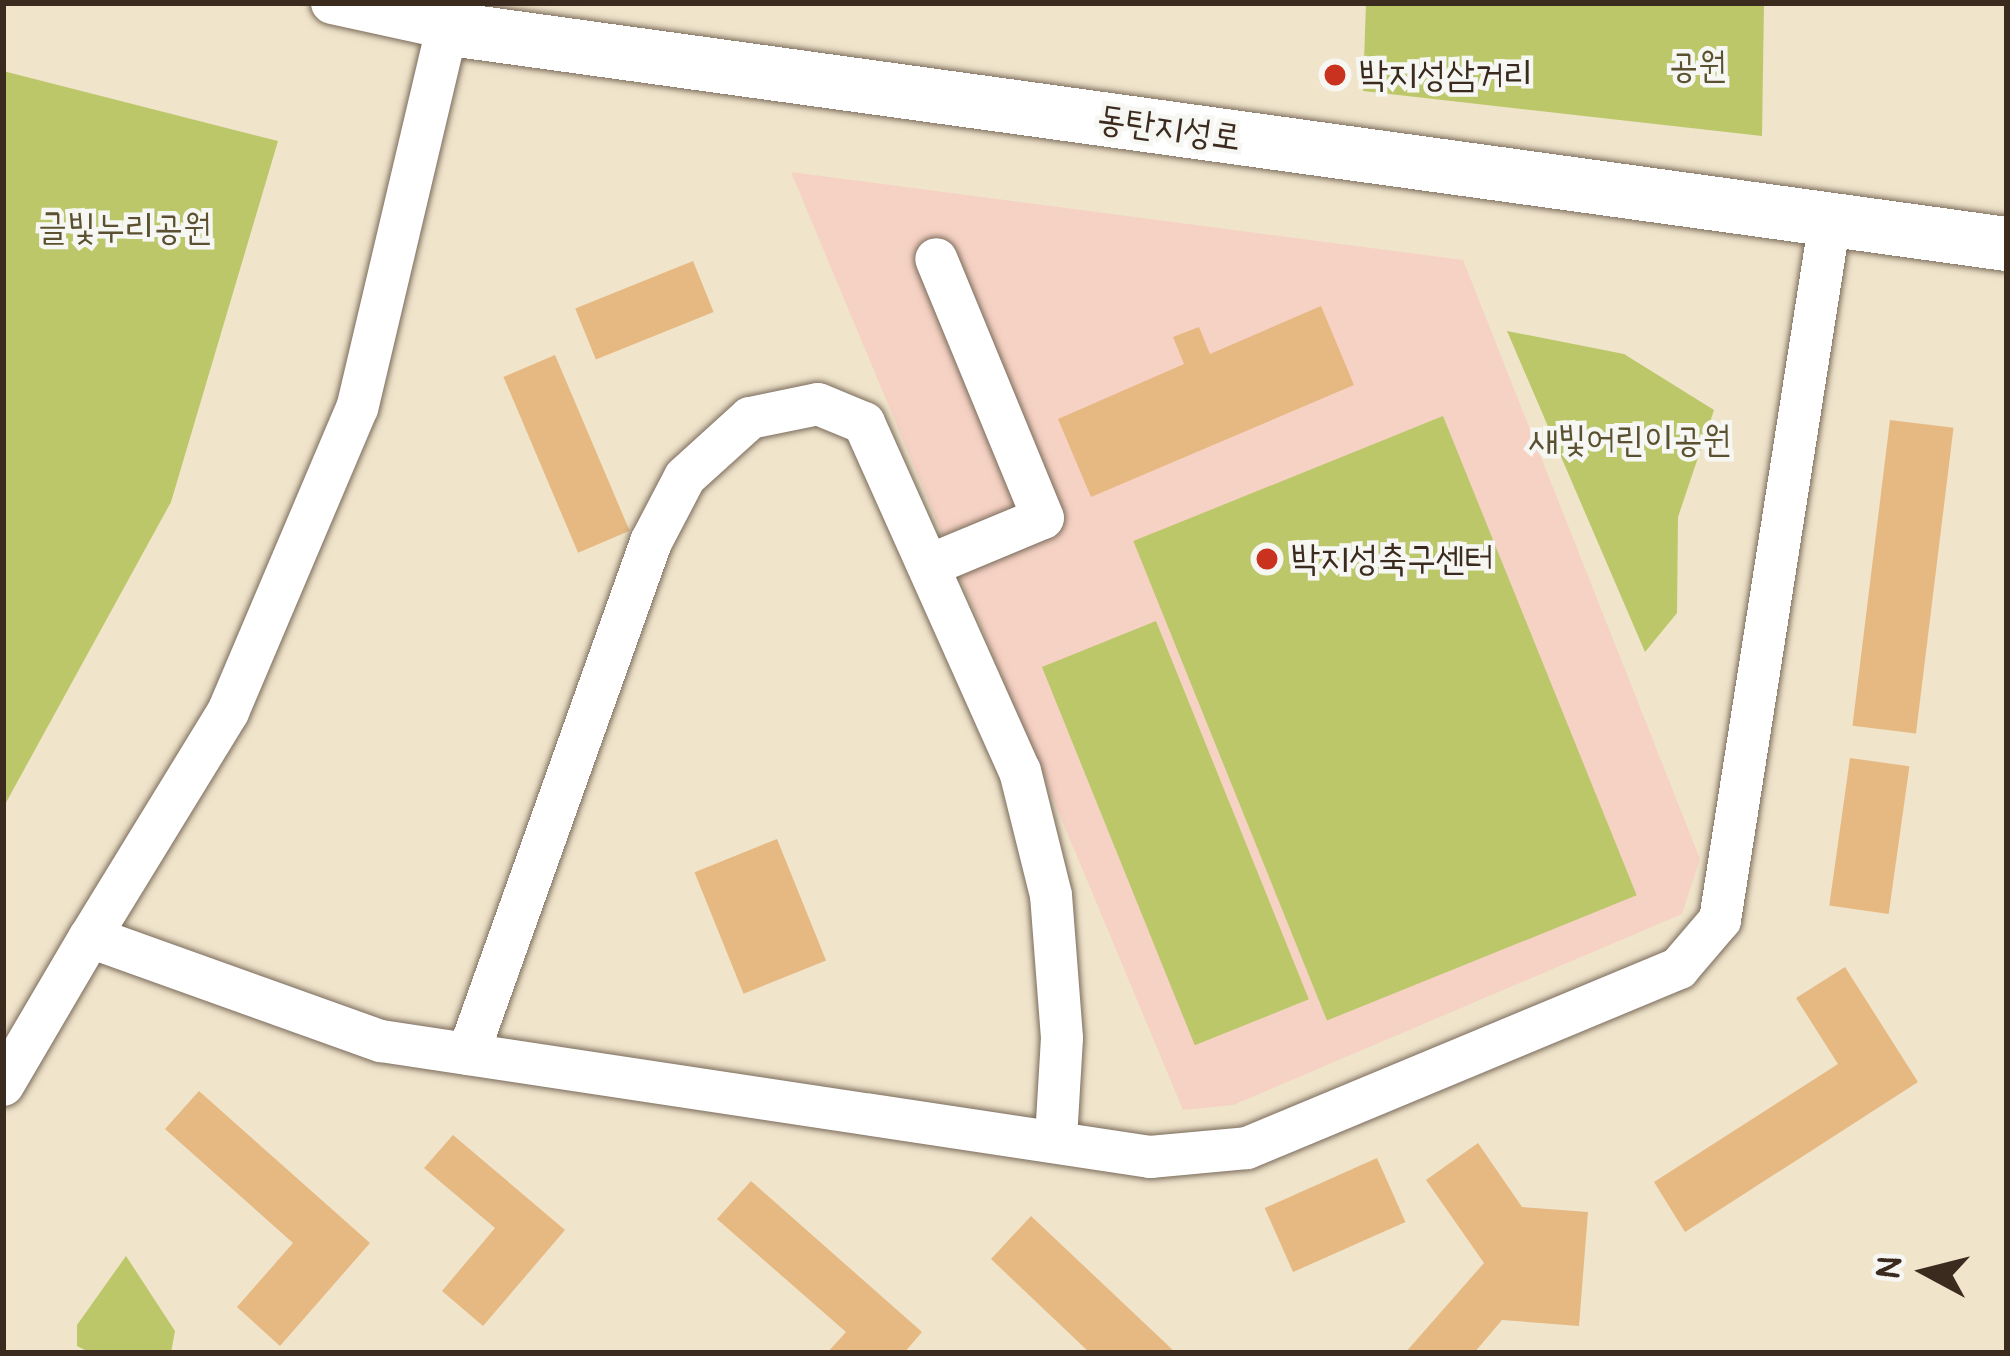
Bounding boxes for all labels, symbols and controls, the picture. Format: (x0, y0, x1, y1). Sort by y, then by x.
park label: 공원 (1669, 44, 1727, 88)
place label: 박지성삼거리 (1359, 53, 1533, 97)
marker: 박지성삼거리 (1322, 62, 1348, 88)
street label: 동탄지성로 (1094, 97, 1244, 159)
park label: 글빛누리공원 (38, 206, 212, 250)
park label: 새빛어린이공원 (1529, 418, 1731, 462)
place label: 박지성축구센터 (1291, 537, 1494, 581)
marker: 박지성축구센터 (1254, 546, 1280, 572)
north arrow (1866, 1212, 1986, 1332)
text: N (1868, 1254, 1911, 1281)

